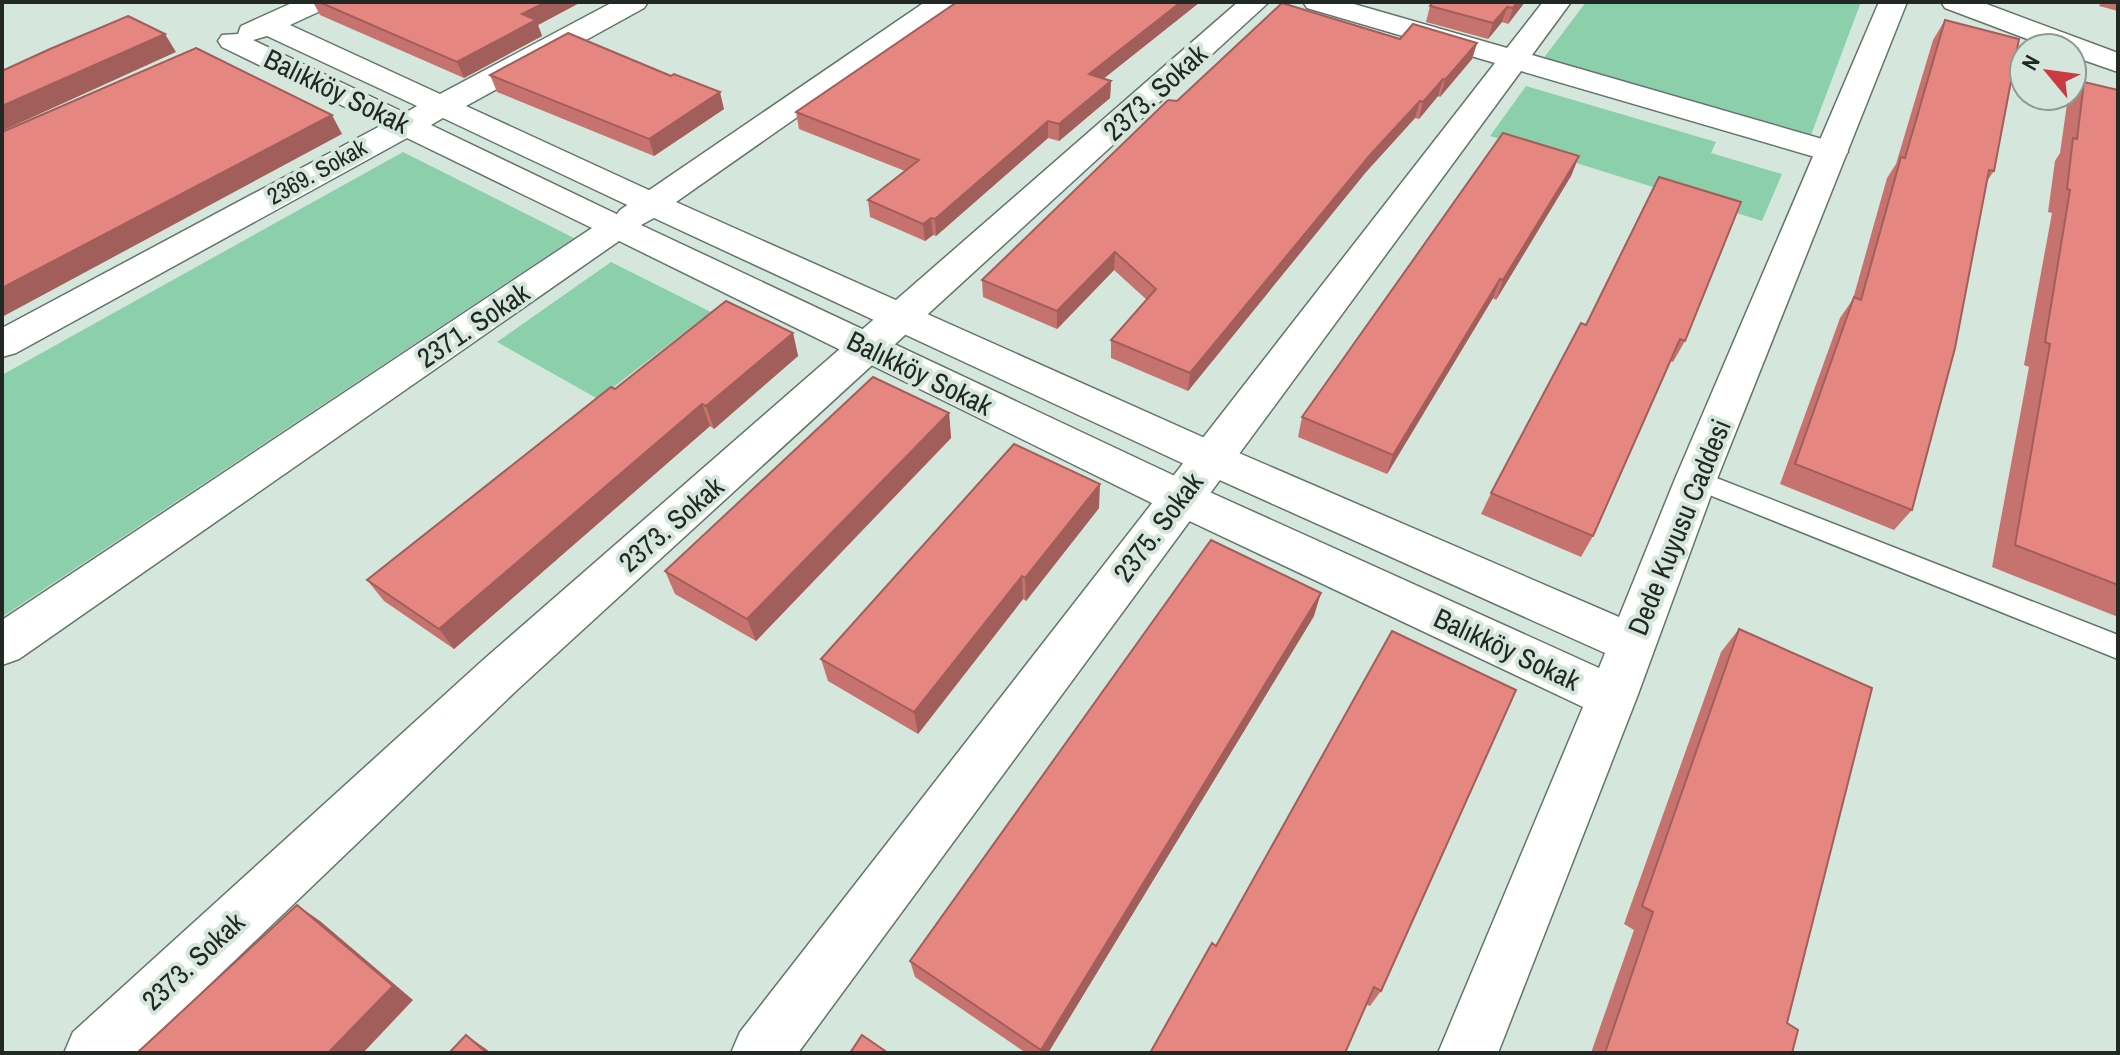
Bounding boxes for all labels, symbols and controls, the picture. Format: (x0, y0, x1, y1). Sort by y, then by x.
north arrow (2008, 32, 2088, 112)
street label: 2373. Sokak (1095, 35, 1216, 149)
street label: Balıkköy Sokak (258, 40, 416, 143)
text: N (2014, 49, 2047, 75)
street label: 2369. Sokak (261, 131, 372, 212)
street label: 2371. Sokak (409, 273, 537, 376)
street label: Balıkköy Sokak (841, 322, 999, 425)
street label: Dede Kuyusu Caddesi (1618, 413, 1740, 641)
street label: 2375. Sokak (1104, 464, 1212, 589)
street label: 2373. Sokak (610, 467, 732, 580)
street label: Balıkköy Sokak (1428, 599, 1587, 700)
street label: 2373. Sokak (133, 903, 253, 1018)

